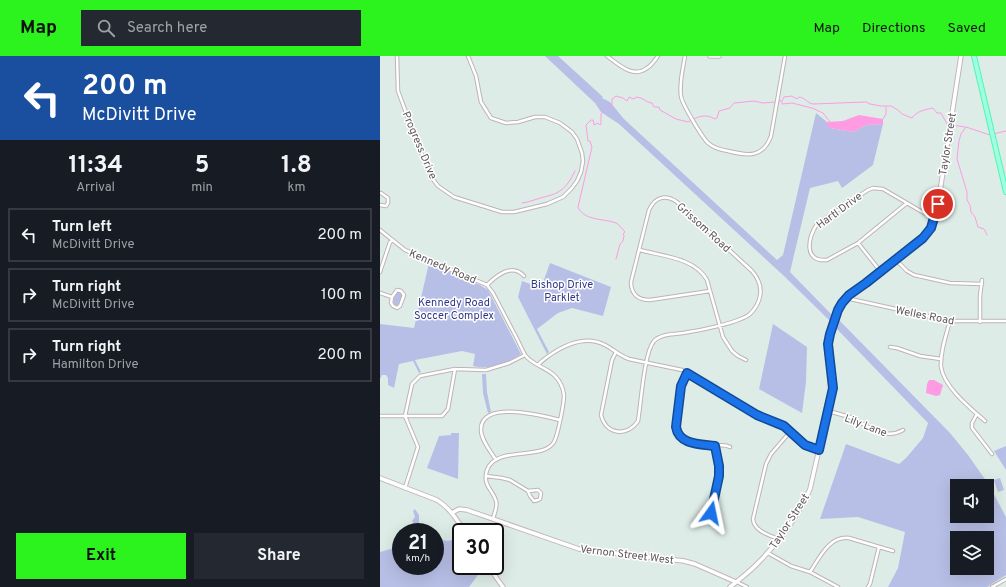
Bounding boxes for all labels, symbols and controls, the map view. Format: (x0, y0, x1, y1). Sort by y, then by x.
search box (81, 10, 361, 46)
text: Map (20, 16, 57, 40)
icon: search (95, 17, 117, 39)
text: Search here (127, 19, 207, 38)
text: Map (814, 20, 840, 37)
text: Directions (862, 20, 926, 37)
text: Saved (948, 20, 986, 37)
text: 200 m (82, 69, 168, 105)
icon: left (16, 72, 68, 124)
text: McDivitt Drive (82, 104, 196, 127)
street label: Progress Drive (399, 109, 440, 181)
street label: Taylor Street (936, 112, 960, 177)
text: 11:34 (68, 151, 123, 181)
text: 5 (195, 151, 209, 181)
text: 1.8 (281, 151, 312, 181)
text: Arrival (76, 180, 115, 196)
text: min (191, 180, 213, 196)
text: km (287, 180, 305, 196)
pin (921, 187, 955, 221)
street label: Hartl Drive (814, 189, 865, 232)
icon: arrive (927, 193, 949, 215)
street label: Grissom Road (673, 200, 733, 256)
text: Turn left (52, 218, 112, 237)
icon: left (18, 224, 40, 246)
text: 200 m (317, 226, 362, 245)
text: McDivitt Drive (52, 237, 135, 253)
street label: Kennedy Road (407, 246, 478, 287)
text: Turn right (52, 278, 121, 297)
park label: Bishop Drive Parklet (531, 278, 593, 305)
icon: right (18, 284, 40, 306)
text: 100 m (321, 286, 362, 305)
park label: Kennedy Road Soccer Complex (414, 296, 494, 323)
text: McDivitt Drive (52, 297, 135, 313)
street label: Welles Road (894, 303, 955, 329)
text: Turn right (52, 338, 121, 357)
icon: right (18, 344, 40, 366)
text: 200 m (317, 346, 362, 365)
text: Hamilton Drive (52, 357, 139, 373)
street label: Lily Lane (842, 411, 889, 440)
map controls (950, 479, 994, 575)
button: sound (950, 479, 994, 523)
street label: Taylor Street (767, 491, 813, 552)
position arrow (690, 492, 732, 534)
speed limit sign: 30 (452, 523, 504, 575)
text: 21 (408, 531, 428, 557)
button: layers (950, 531, 994, 575)
button: Exit (16, 533, 186, 579)
button: Share (194, 533, 364, 579)
street label: Vernon Street West (579, 542, 675, 568)
text: km/h (406, 552, 430, 565)

